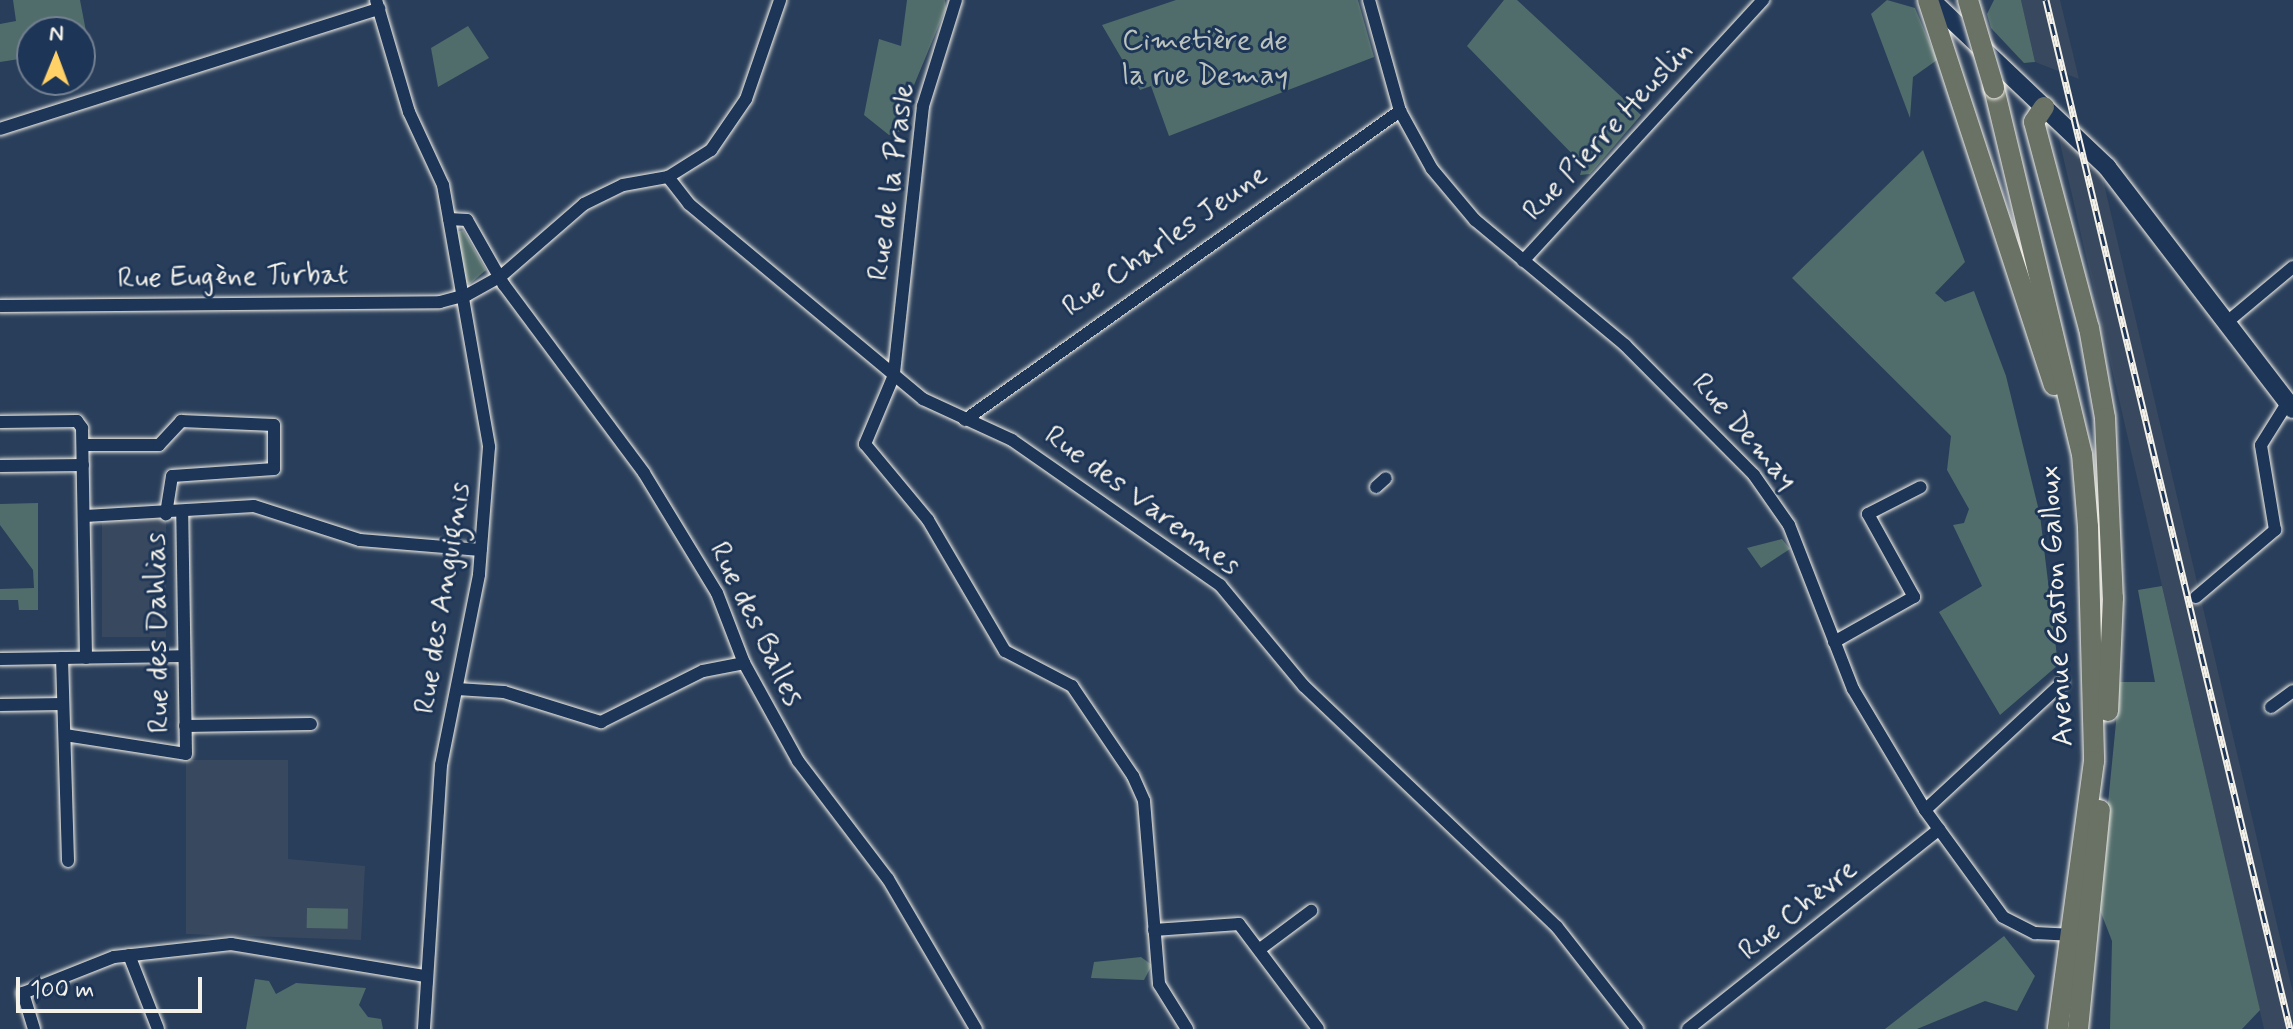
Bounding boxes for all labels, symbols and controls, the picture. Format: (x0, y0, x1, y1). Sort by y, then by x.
north arrow (16, 16, 96, 96)
text: N (49, 20, 64, 48)
park label: Cimetière de la rue Demay (1120, 23, 1290, 94)
street label: Rue Pierre Heuslin (1517, 36, 1699, 226)
street label: Rue de la Prasle (860, 81, 924, 283)
street label: Rue Charles Jeune (1058, 158, 1272, 324)
street label: Rue Eugène Turbat (117, 257, 349, 297)
street label: Rue Demay (1683, 366, 1805, 498)
street label: Rue des Varennes (1039, 420, 1245, 582)
street label: Avenue Gaston Galloux (2032, 463, 2082, 749)
street label: Rue des Anguignis (408, 486, 478, 710)
street label: Rue des Dahlias (138, 532, 178, 734)
street label: Rue des Balles (701, 536, 811, 712)
street label: Rue Chèvre (1731, 851, 1865, 969)
scale bar (20, 961, 206, 1011)
text: 100 m (30, 975, 94, 1006)

